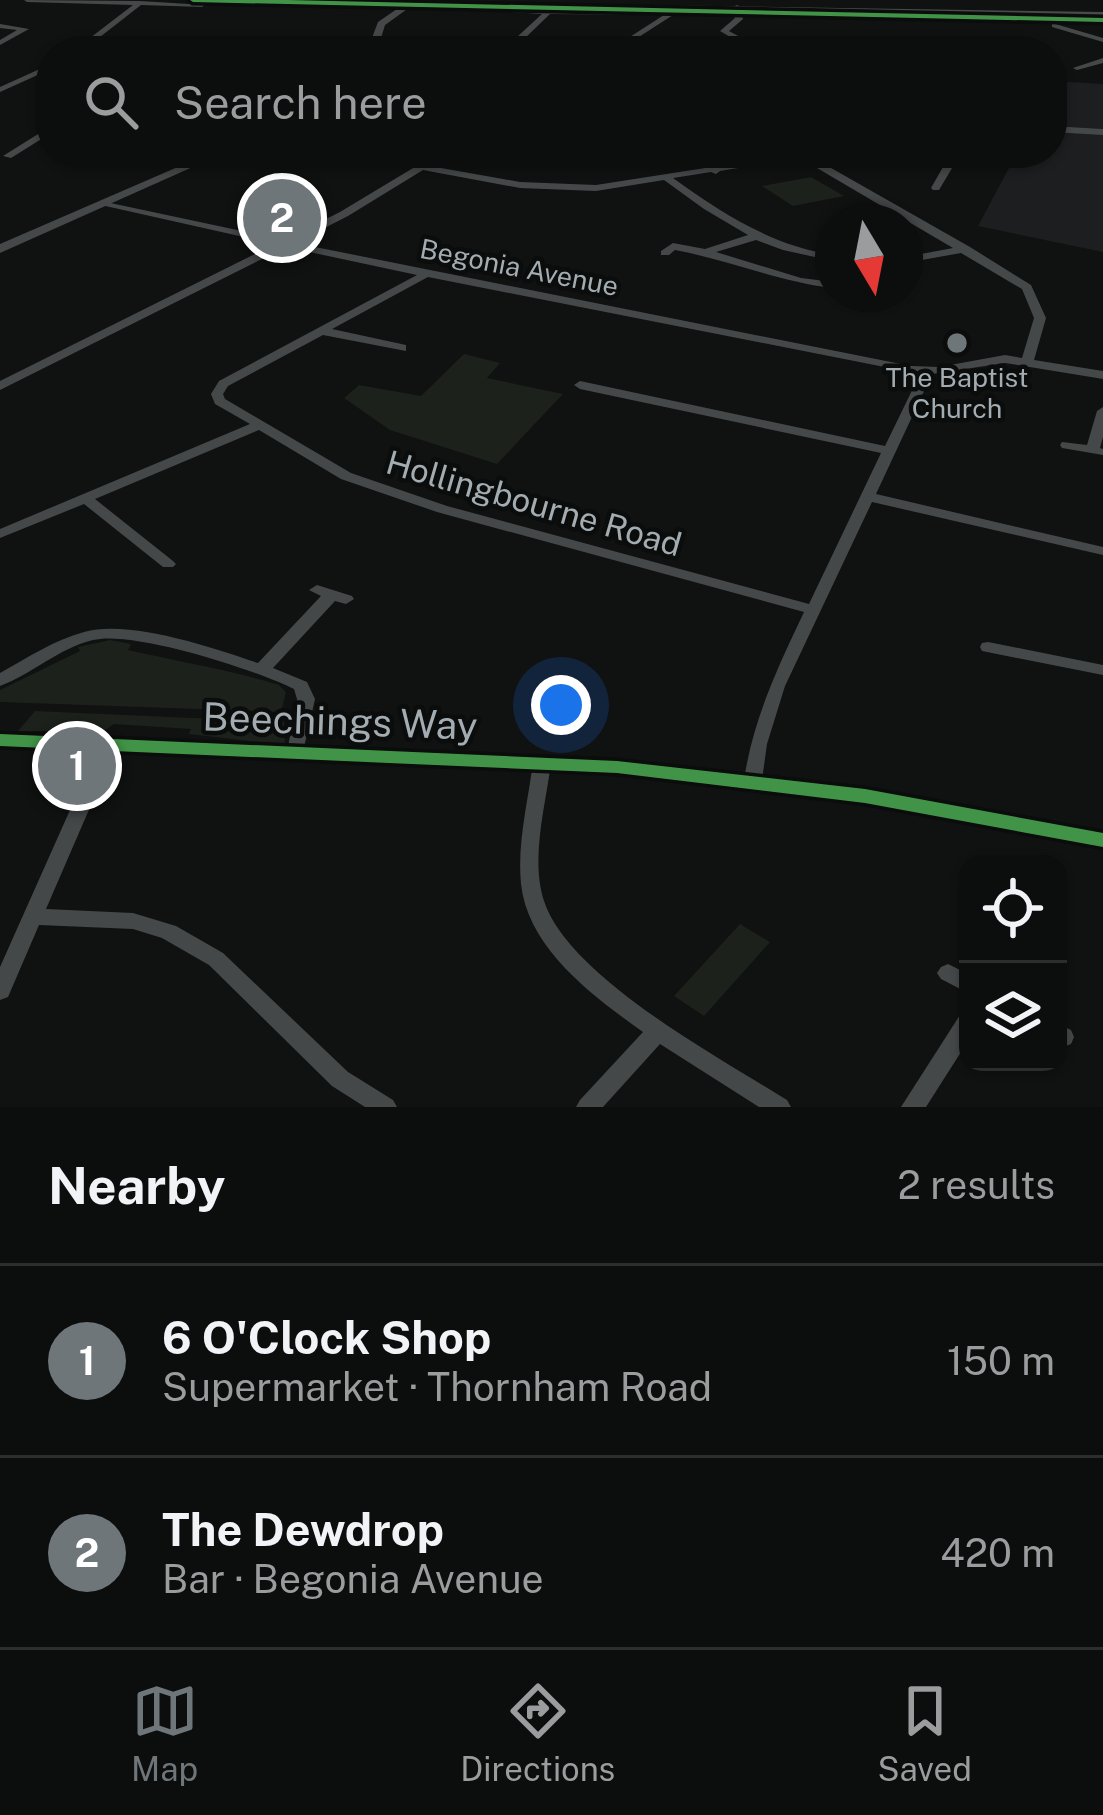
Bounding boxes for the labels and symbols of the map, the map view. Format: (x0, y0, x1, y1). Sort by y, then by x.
pin: 2 (243, 173, 321, 263)
north arrow (815, 204, 923, 312)
street label: Begonia Avenue (417, 232, 621, 302)
marker: The Baptist Church (944, 330, 970, 356)
place label: The Baptist Church (886, 361, 1028, 424)
street label: Hollingbourne Road (382, 443, 686, 563)
your location (531, 675, 591, 735)
street label: Beechings Way (202, 693, 478, 749)
pin: 1 (38, 721, 116, 811)

